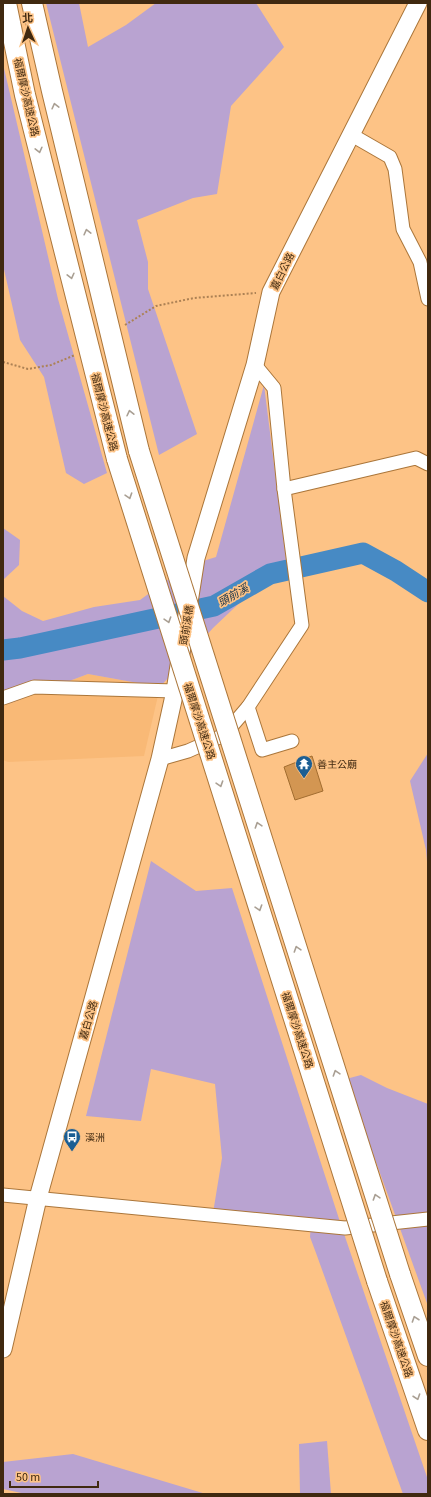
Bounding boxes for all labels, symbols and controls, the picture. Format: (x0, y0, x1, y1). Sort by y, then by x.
north arrow (8, 8, 48, 48)
text: 北 (22, 11, 33, 26)
street label: 福爾摩沙高速公路 (10, 57, 42, 138)
one-way arrow (52, 103, 60, 109)
one-way arrow (35, 147, 43, 153)
one-way arrow (83, 229, 91, 236)
street label: 嘉白公路 (268, 250, 298, 292)
one-way arrow (66, 273, 74, 280)
street label: 福爾摩沙高速公路 (88, 372, 120, 453)
one-way arrow (127, 410, 135, 416)
one-way arrow (124, 492, 133, 499)
water label: 頭前溪 (215, 580, 253, 610)
street label: 頭前溪橋 (177, 604, 197, 646)
one-way arrow (163, 616, 172, 623)
street label: 福爾摩沙高速公路 (180, 681, 218, 762)
temple icon: 善主公廟 (294, 754, 314, 779)
place label: 善主公廟 (317, 758, 357, 772)
one-way arrow (215, 780, 224, 787)
one-way arrow (254, 822, 263, 829)
one-way arrow (254, 904, 263, 911)
one-way arrow (293, 946, 302, 953)
street label: 福爾摩沙高速公路 (278, 990, 316, 1071)
street label: 嘉白公路 (77, 999, 101, 1041)
one-way arrow (333, 1070, 341, 1077)
bus stop icon: 溪洲 (62, 1127, 82, 1152)
place label: 溪洲 (85, 1131, 105, 1145)
one-way arrow (372, 1194, 381, 1201)
street label: 福爾摩沙高速公路 (376, 1299, 416, 1379)
one-way arrow (412, 1316, 420, 1323)
one-way arrow (412, 1393, 420, 1400)
scale bar (10, 1463, 98, 1489)
text: 50 m (16, 1469, 40, 1486)

